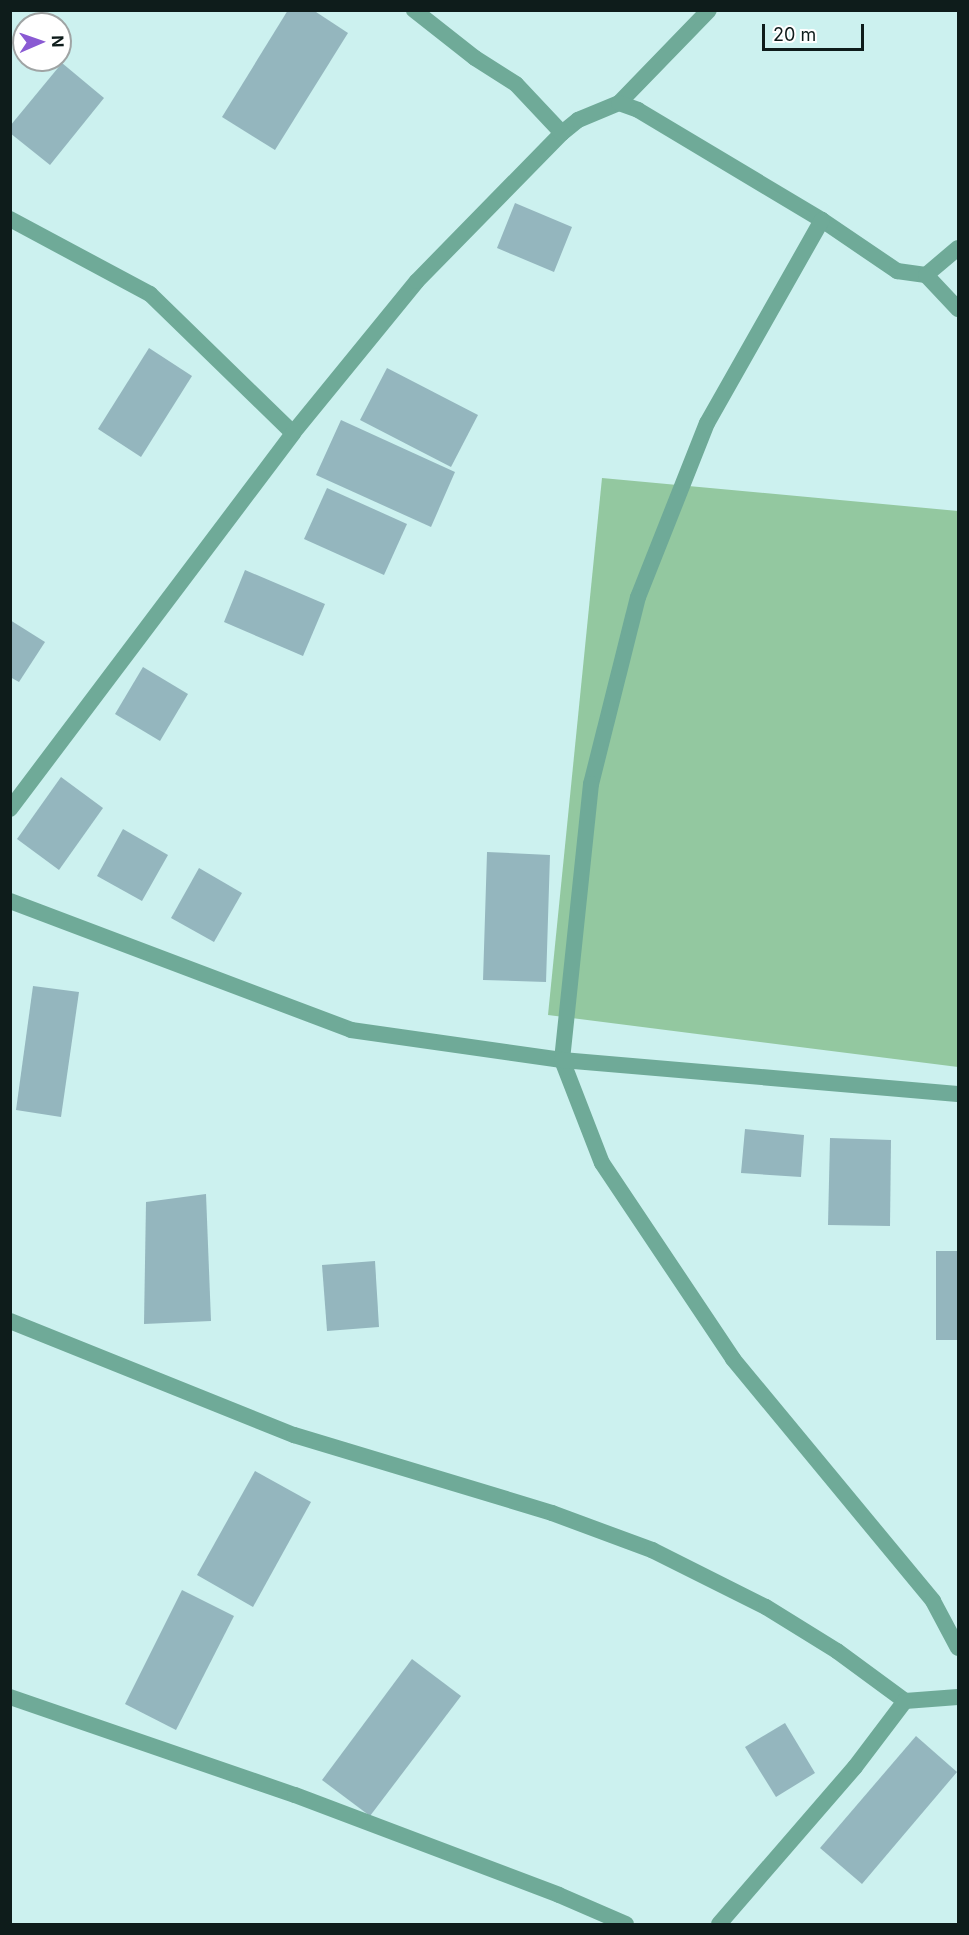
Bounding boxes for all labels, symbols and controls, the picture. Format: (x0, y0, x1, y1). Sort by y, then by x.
north arrow (12, 12, 72, 72)
scale bar (765, 12, 867, 50)
text: 20 m (773, 24, 816, 45)
text: N (48, 35, 68, 48)

